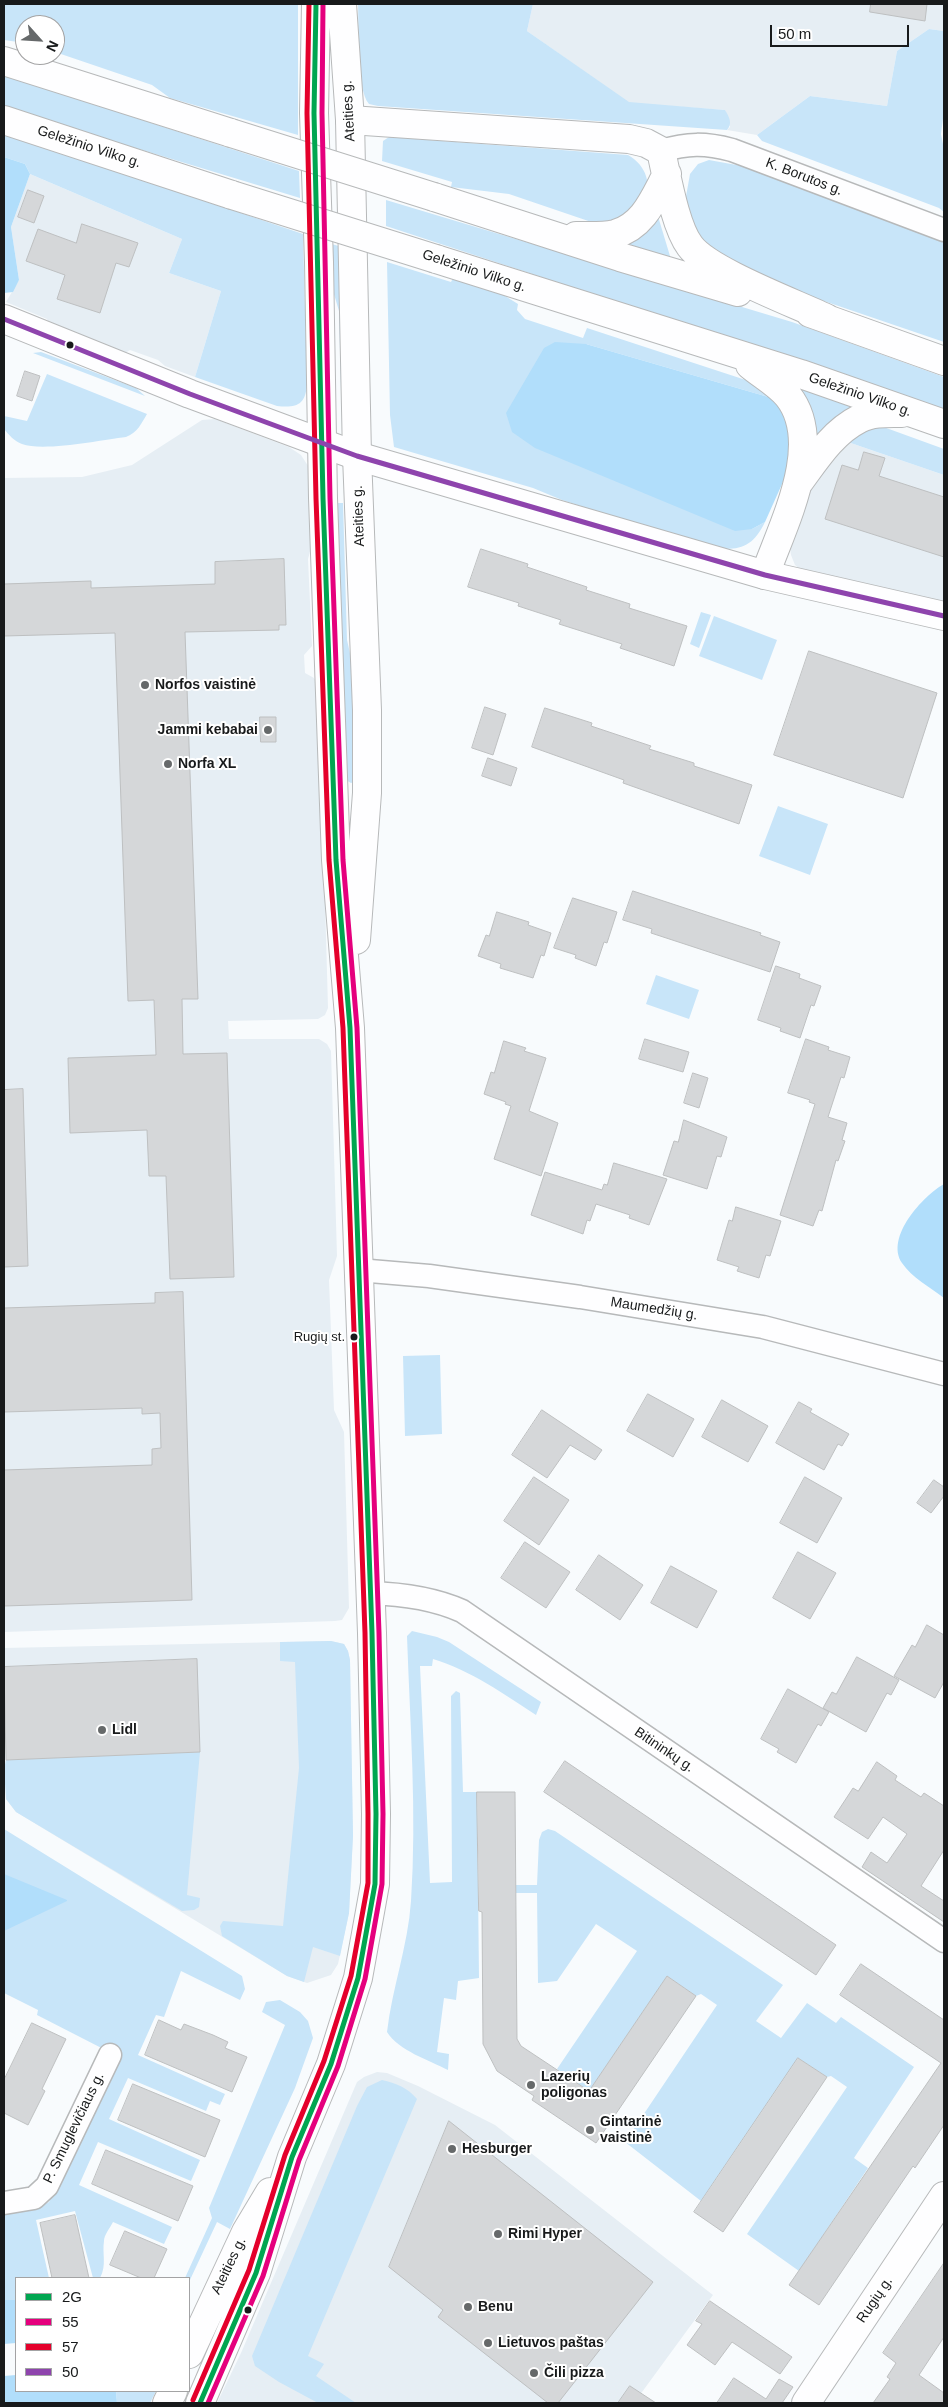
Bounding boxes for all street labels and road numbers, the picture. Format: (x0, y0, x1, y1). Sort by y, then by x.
street label: Ateities g. (339, 80, 359, 142)
street label: Geležinio Vilko g. (35, 122, 143, 172)
street label: K. Borutos g. (763, 155, 845, 199)
street label: Geležinio Vilko g. (420, 246, 528, 296)
street label: Geležinio Vilko g. (806, 369, 914, 421)
street label: Ateities g. (350, 485, 368, 547)
street label: Maumedžių g. (609, 1294, 699, 1324)
street label: Bitininkų g. (631, 1724, 697, 1776)
street label: P. Smuglevičiaus g. (40, 2070, 108, 2186)
street label: Ateities g. (208, 2235, 250, 2297)
street label: Rugių g. (853, 2274, 897, 2326)

